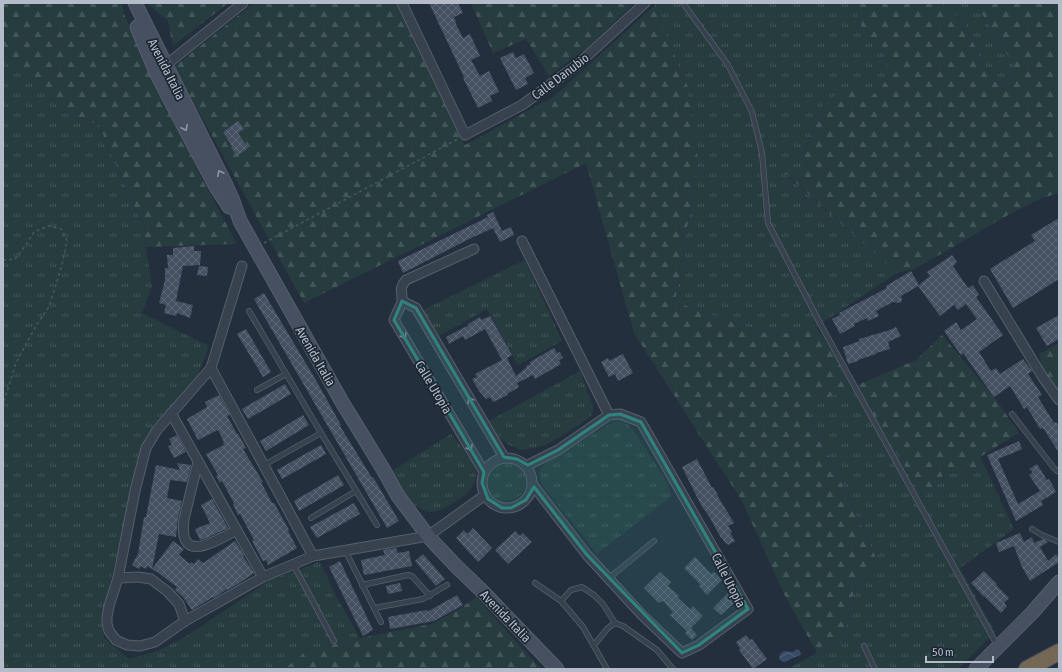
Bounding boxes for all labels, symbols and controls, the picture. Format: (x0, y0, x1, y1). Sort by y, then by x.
street label: Avenida Italia (145, 36, 188, 102)
street label: Calle Danubio (529, 50, 592, 103)
one-way arrow (180, 124, 187, 131)
one-way arrow (217, 169, 225, 177)
street label: Avenida Italia (292, 324, 339, 389)
one-way arrow (399, 332, 406, 339)
street label: Calle Utopía (412, 358, 455, 416)
one-way arrow (467, 397, 474, 404)
one-way arrow (466, 444, 473, 451)
street label: Calle Utopía (708, 551, 749, 610)
street label: Avenida Italia (477, 587, 534, 645)
scale bar (926, 638, 993, 664)
text: 50 m (932, 645, 954, 659)

